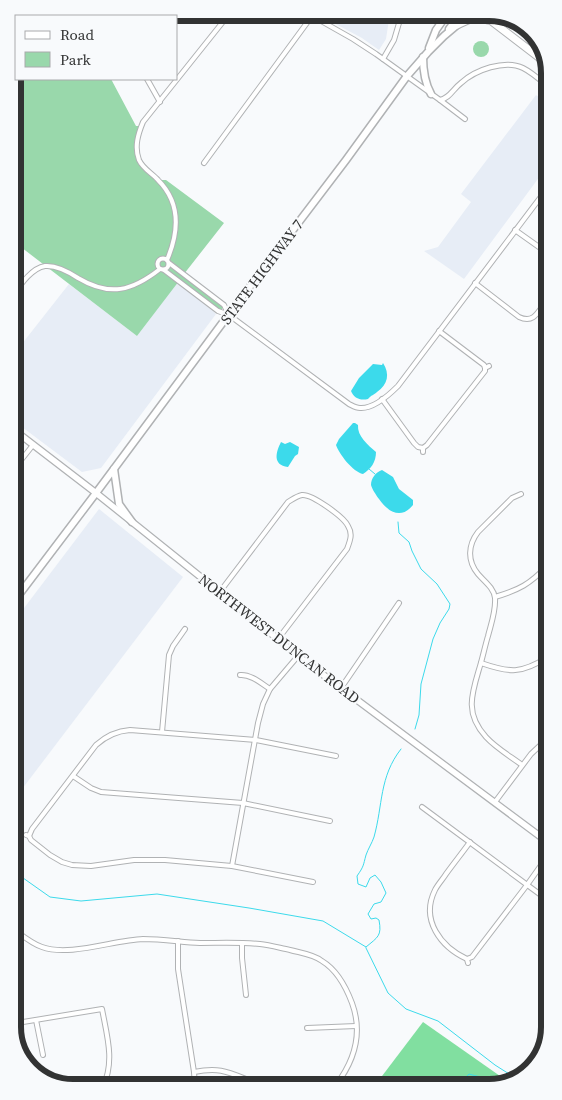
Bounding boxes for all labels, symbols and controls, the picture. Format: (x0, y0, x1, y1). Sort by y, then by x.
legend (15, 15, 178, 80)
text: Road (60, 24, 94, 45)
text: Park (60, 49, 92, 70)
street label: STATE HIGHWAY 7 (215, 215, 308, 329)
street label: NORTHWEST DUNCAN ROAD (194, 569, 365, 708)

